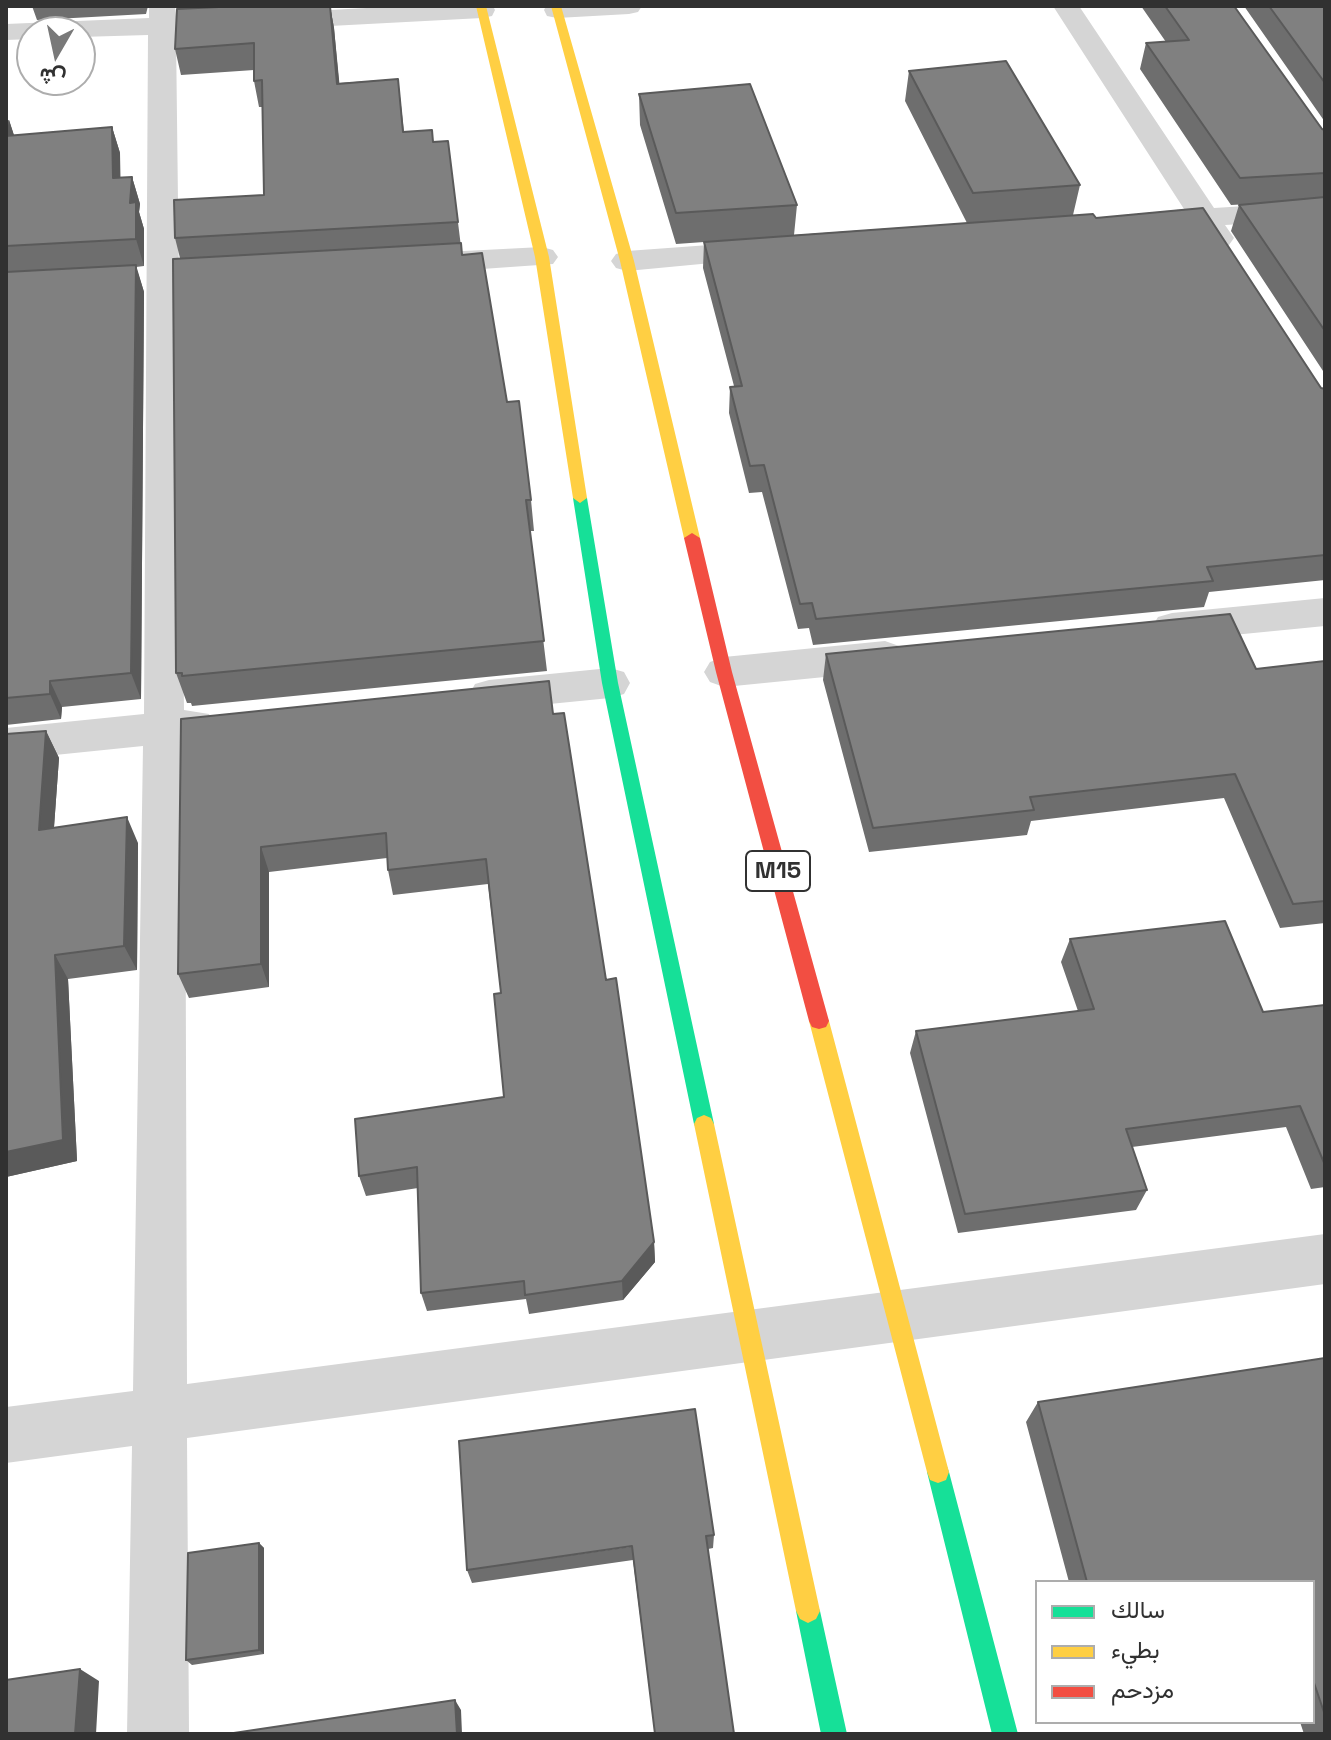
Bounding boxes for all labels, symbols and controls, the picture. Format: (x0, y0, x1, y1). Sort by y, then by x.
north arrow (16, 16, 96, 96)
text: ش (37, 62, 68, 94)
road number: M15 (746, 851, 810, 891)
legend (1035, 1580, 1315, 1724)
text: سالك (1111, 1594, 1165, 1625)
text: بطيء (1111, 1634, 1160, 1665)
text: مزدحم (1111, 1674, 1174, 1705)

